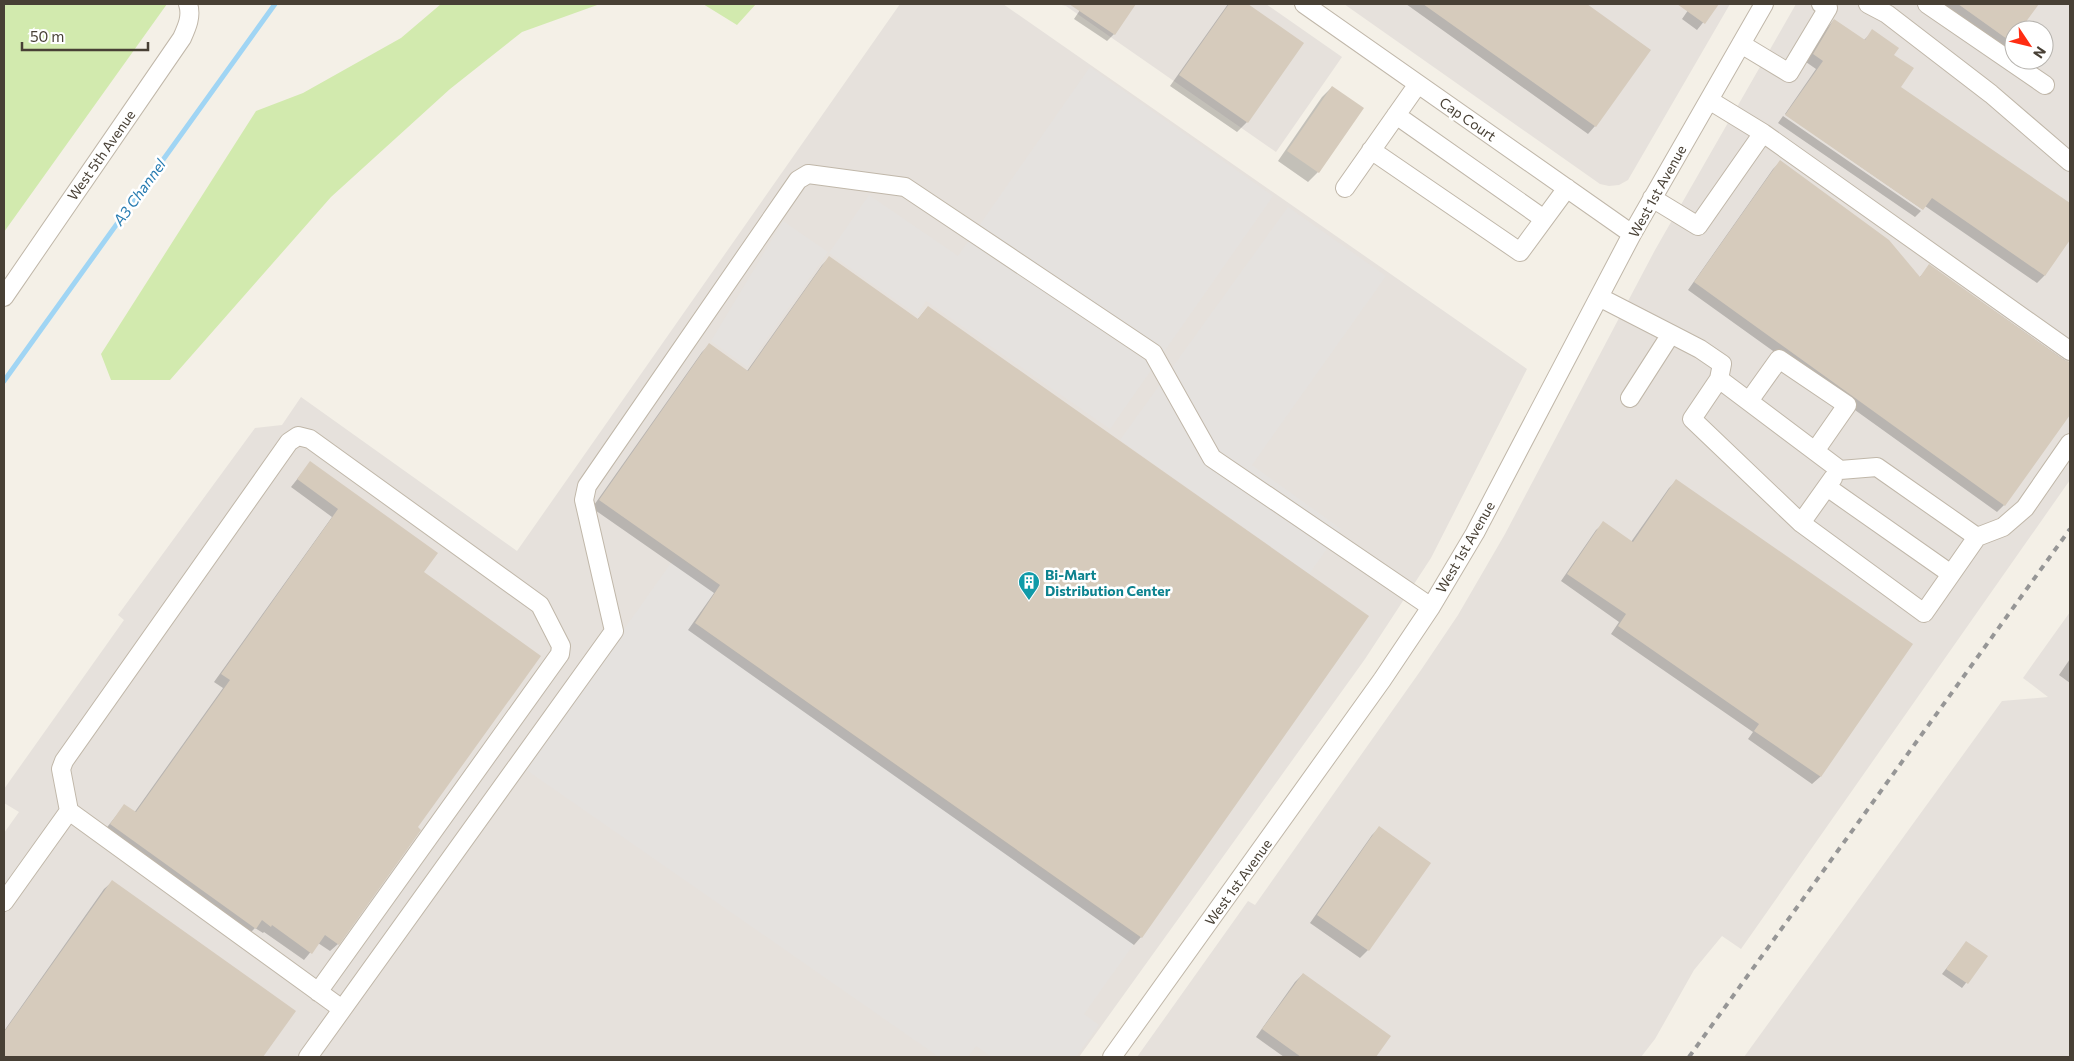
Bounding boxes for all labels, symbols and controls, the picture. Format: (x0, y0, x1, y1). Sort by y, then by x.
scale bar (22, 20, 149, 52)
north arrow (2004, 20, 2054, 70)
text: 50 m (30, 27, 64, 45)
text: N (2030, 44, 2050, 62)
street label: Cap Court (1437, 93, 1500, 145)
street label: West 5th Avenue (63, 106, 139, 204)
street label: West 1st Avenue (1625, 142, 1689, 240)
water label: A3 Channel (108, 154, 170, 229)
street label: West 1st Avenue (1432, 498, 1498, 596)
place label: Bi-Mart Distribution Center (1045, 566, 1171, 599)
building icon: Bi-Mart Distribution Center (1017, 570, 1041, 601)
street label: West 1st Avenue (1201, 835, 1275, 929)

